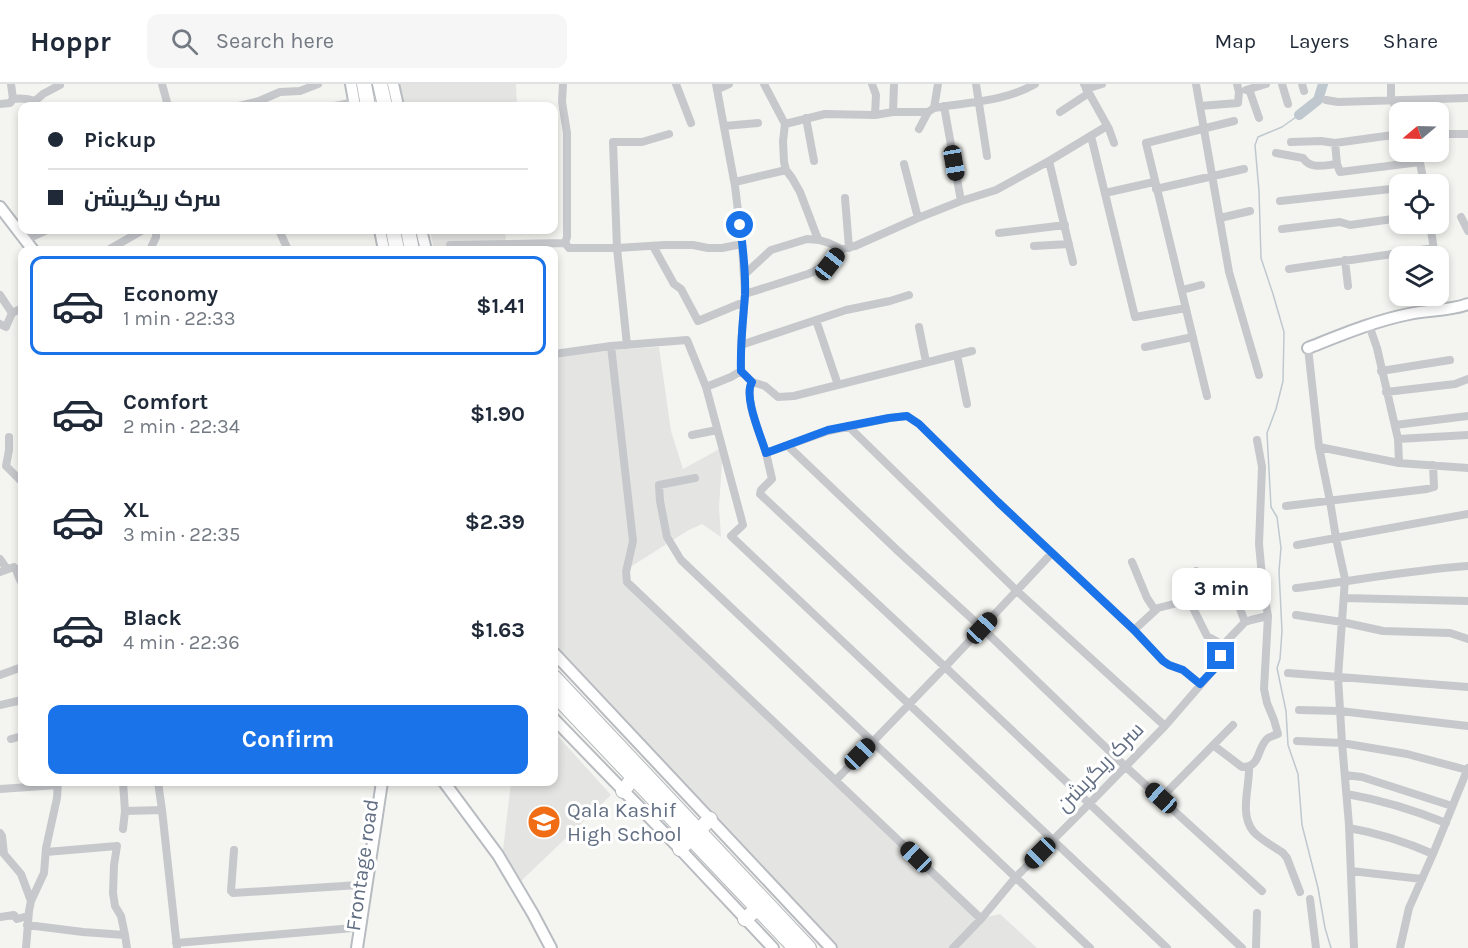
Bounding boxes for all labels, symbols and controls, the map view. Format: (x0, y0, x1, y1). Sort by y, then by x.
search box (147, 14, 567, 68)
text: Hoppr (30, 25, 111, 58)
icon: search (168, 25, 201, 58)
text: Search here (216, 28, 334, 54)
text: Map (1214, 29, 1256, 53)
text: Layers (1289, 29, 1350, 53)
text: Share (1383, 29, 1438, 53)
north arrow (1389, 102, 1449, 162)
map controls (1389, 102, 1449, 306)
text: Pickup (84, 127, 156, 153)
car (942, 144, 966, 182)
button: locate (1389, 174, 1449, 234)
text: سرک ریگریشن (84, 186, 221, 212)
route start (726, 211, 753, 238)
car (812, 244, 848, 284)
button: layers (1389, 246, 1449, 306)
icon: car (51, 279, 105, 333)
text: Economy (123, 281, 218, 307)
text: $1.41 (476, 293, 525, 319)
text: 1 min · 22:33 (123, 307, 236, 330)
icon: car (51, 387, 105, 441)
text: Comfort (123, 389, 208, 415)
text: $1.90 (470, 401, 525, 427)
text: 2 min · 22:34 (123, 415, 240, 438)
icon: car (51, 495, 105, 549)
text: XL (123, 497, 149, 523)
text: $2.39 (465, 509, 525, 535)
text: 3 min · 22:35 (123, 523, 240, 546)
callout: 3 min (1172, 569, 1270, 611)
text: 3 min (1194, 577, 1249, 600)
icon: car (51, 603, 105, 657)
text: Black (123, 605, 182, 631)
car (963, 609, 1001, 647)
text: $1.63 (470, 617, 525, 643)
text: 4 min · 22:36 (123, 631, 240, 654)
route end (1207, 642, 1234, 669)
button: Confirm (48, 705, 528, 774)
street label: سرک ریگریشن (1051, 717, 1149, 817)
car (841, 735, 879, 773)
car (1142, 779, 1180, 817)
street label: Frontage road (341, 798, 383, 932)
place label: Qala Kashif High School (567, 798, 682, 846)
school or university icon: Qala Kashif High School (526, 804, 562, 840)
car (1021, 834, 1059, 872)
car (897, 838, 935, 876)

